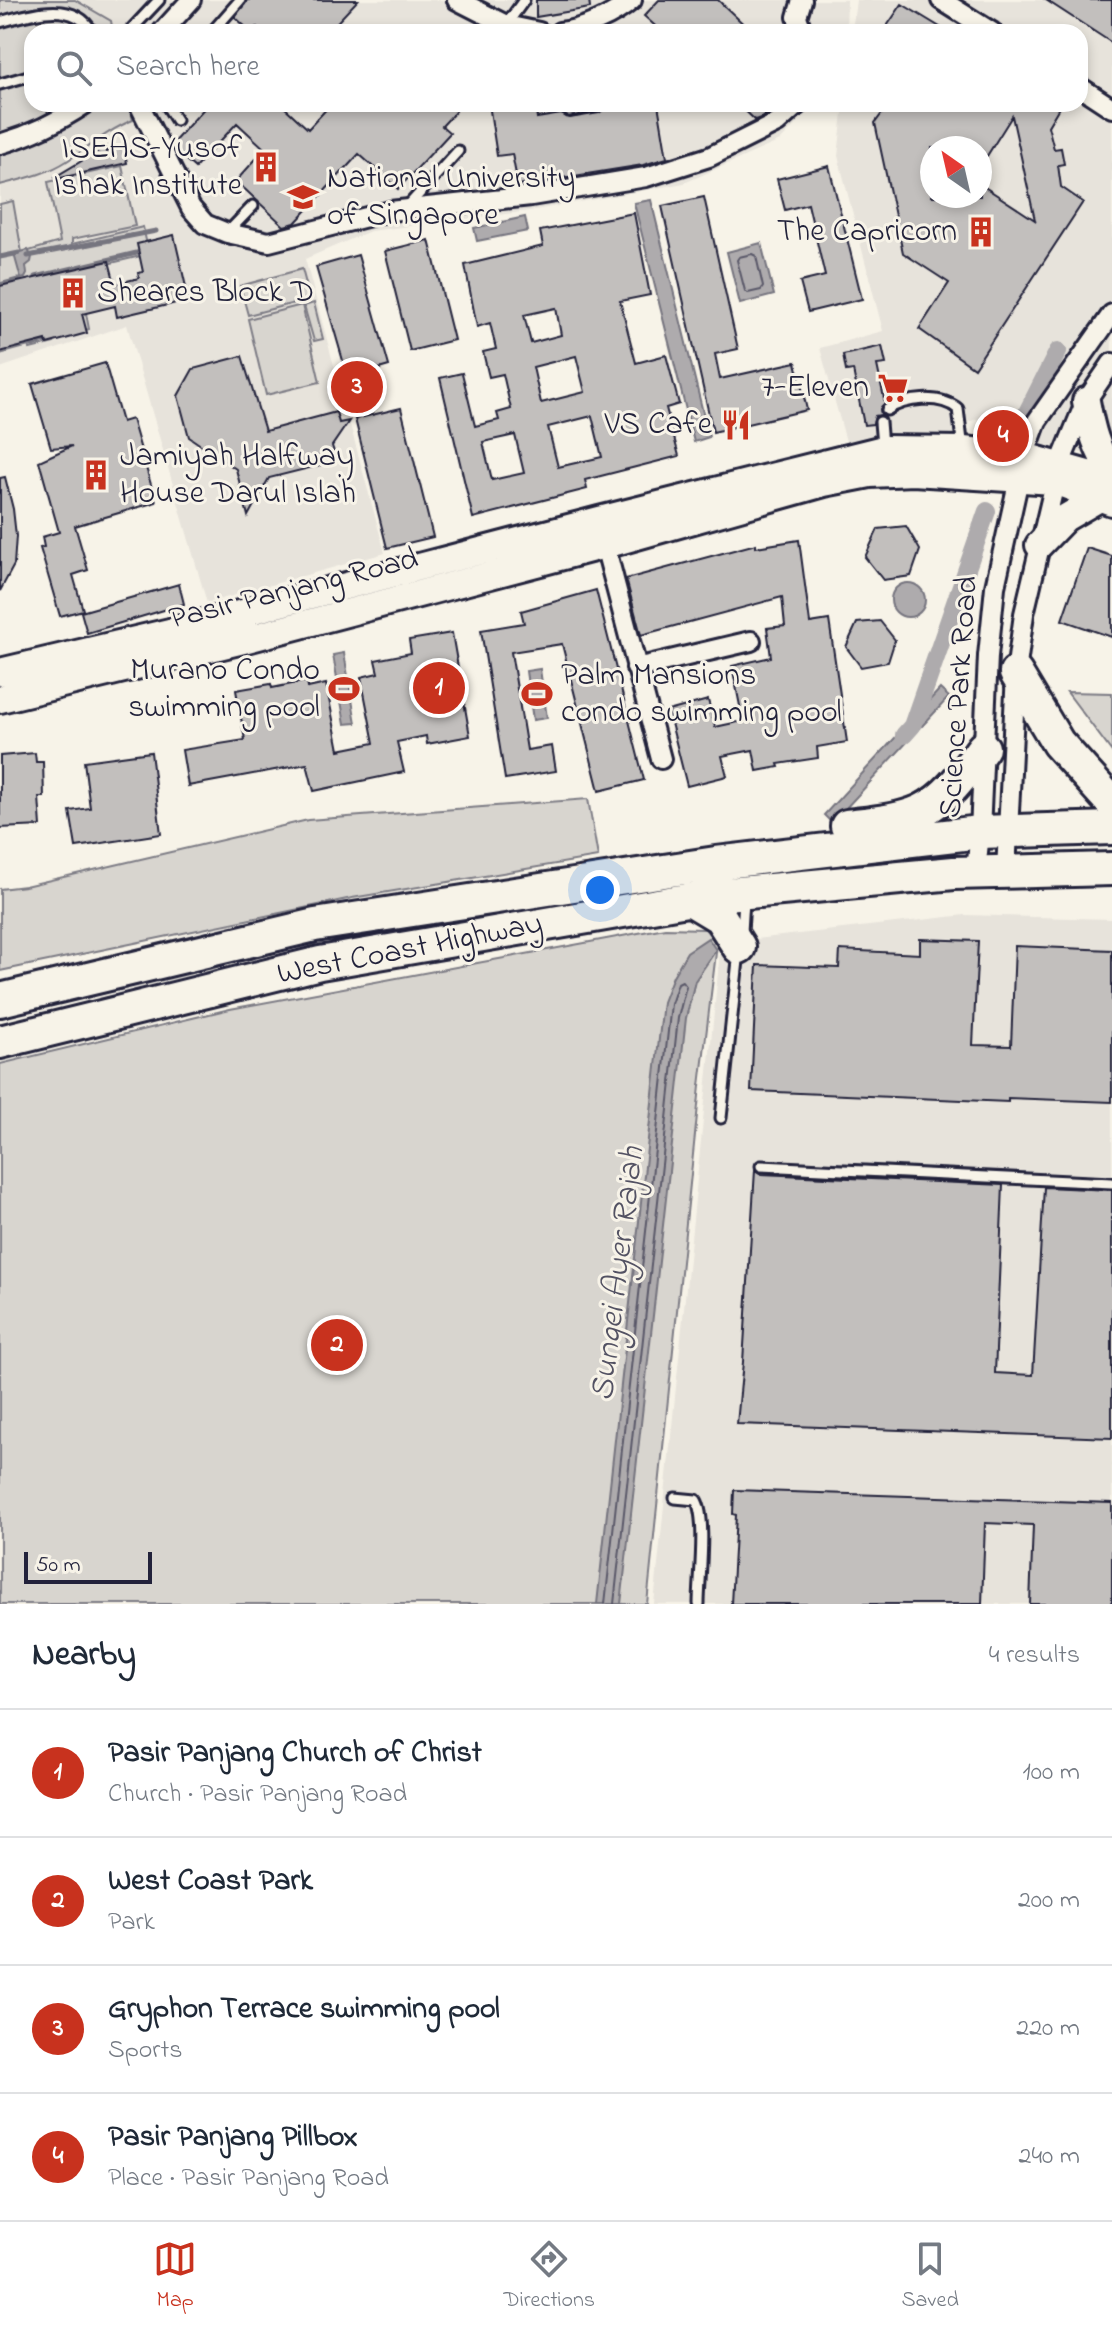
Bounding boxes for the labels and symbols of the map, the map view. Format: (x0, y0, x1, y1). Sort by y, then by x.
place label: ISEAS-Yusof Ishak Institute (54, 126, 243, 210)
north arrow (920, 136, 992, 208)
building icon: ISEAS-Yusof Ishak Institute (249, 150, 283, 184)
place label: National University of Singapore (327, 156, 575, 240)
school or university icon: National University of Singapore (286, 180, 320, 214)
place label: The Capricorn (777, 209, 957, 256)
building icon: The Capricorn (964, 215, 998, 249)
place label: Sheares Block D (97, 270, 314, 317)
building icon: Sheares Block D (56, 276, 90, 310)
pin: 3 (331, 357, 383, 417)
place label: 7-Eleven (761, 365, 869, 412)
supermarket icon: 7-Eleven (876, 371, 910, 405)
place label: VS Cafe (603, 402, 713, 449)
pin: 4 (977, 406, 1029, 466)
restaurant icon: VS Cafe (719, 408, 753, 442)
place label: Jamiyah Halfway House Darul Islah (120, 434, 356, 518)
building icon: Jamiyah Halfway House Darul Islah (79, 458, 113, 492)
street label: Pasir Panjang Road (165, 536, 423, 644)
street label: Science Park Road (928, 574, 992, 820)
place label: Murano Condo swimming pool (128, 648, 320, 732)
place label: Palm Mansions condo swimming pool (561, 653, 842, 737)
pin: 1 (413, 658, 465, 718)
sports icon: Murano Condo swimming pool (327, 672, 361, 706)
sports icon: Palm Mansions condo swimming pool (520, 677, 554, 711)
your location (580, 870, 620, 910)
street label: West Coast Highway (273, 901, 547, 999)
water label: Sungei Ayer Rajah (579, 1143, 659, 1404)
pin: 2 (311, 1315, 363, 1375)
scale bar (24, 1548, 152, 1584)

